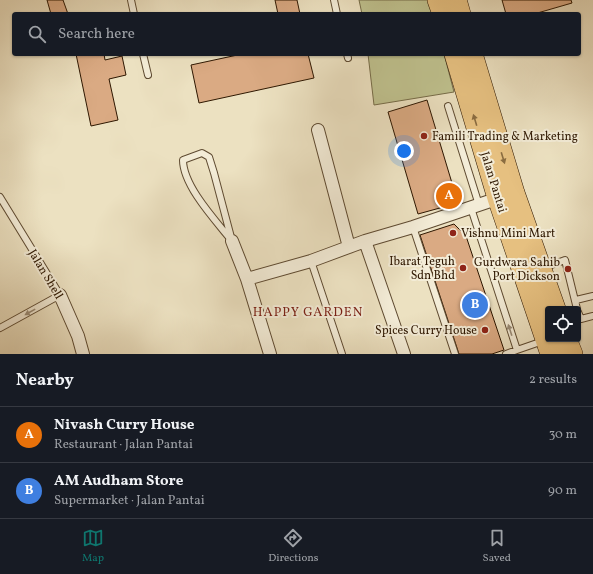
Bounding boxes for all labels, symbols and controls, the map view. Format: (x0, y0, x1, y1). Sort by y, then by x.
search box (12, 12, 581, 56)
icon: search (26, 23, 48, 45)
text: Search here (58, 24, 135, 45)
one-way arrow (472, 114, 478, 126)
place label: Famili Trading & Marketing (432, 129, 578, 145)
marker: Famili Trading & Marketing (419, 131, 429, 141)
your location (394, 141, 414, 161)
street label: Jalan Pantai (476, 150, 510, 215)
one-way arrow (500, 153, 506, 165)
pin: A (436, 181, 462, 211)
place label: Vishnu Mini Mart (461, 226, 555, 242)
marker: Vishnu Mini Mart (448, 228, 458, 238)
street label: Jalan Shell (24, 247, 67, 303)
place label: Ibarat Teguh Sdn Bhd (389, 254, 455, 284)
place label: Gurdwara Sahib Port Dickson (474, 255, 560, 285)
marker: Ibarat Teguh Sdn Bhd (458, 263, 468, 273)
marker: Gurdwara Sahib Port Dickson (563, 264, 573, 274)
pin: B (462, 290, 488, 320)
district label: HAPPY GARDEN (253, 304, 363, 322)
map controls (545, 306, 581, 342)
button: locate (545, 306, 581, 342)
one-way arrow (24, 309, 36, 315)
place label: Spices Curry House (375, 323, 477, 339)
one-way arrow (507, 324, 513, 336)
marker: Spices Curry House (480, 325, 490, 335)
text: Nearby (16, 369, 74, 392)
text: 2 results (529, 371, 577, 389)
text: Nivash Curry House (54, 415, 195, 436)
text: A (24, 426, 34, 444)
text: 30 m (549, 426, 577, 444)
text: Restaurant · Jalan Pantai (54, 436, 193, 454)
text: AM Audham Store (54, 471, 183, 492)
text: B (25, 482, 33, 500)
text: 90 m (548, 482, 577, 500)
text: Supermarket · Jalan Pantai (54, 492, 205, 510)
tab: Map (82, 527, 104, 566)
tab: Directions (268, 527, 319, 566)
tab: Saved (483, 527, 511, 566)

